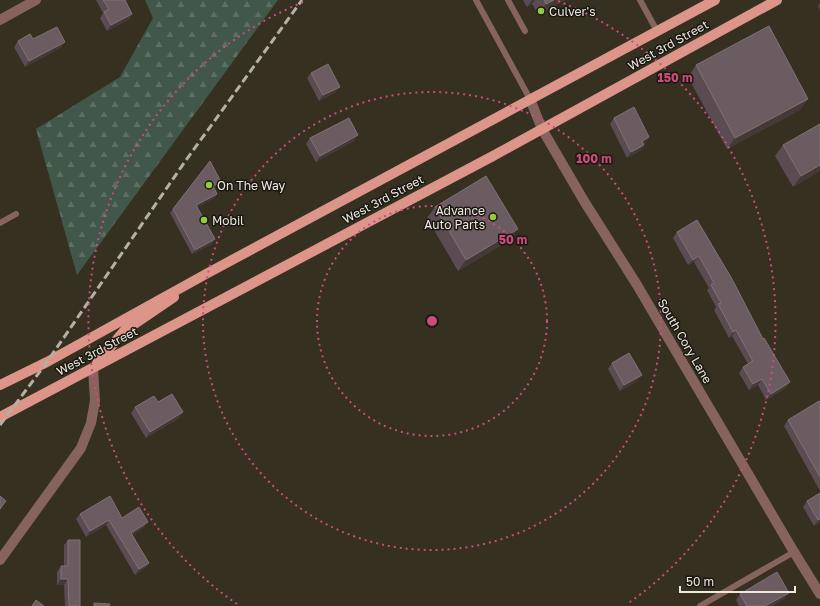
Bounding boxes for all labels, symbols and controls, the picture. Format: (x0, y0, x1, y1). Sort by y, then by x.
place label: Culver's (549, 4, 596, 19)
marker: Culver's (536, 6, 546, 16)
street label: West 3rd Street (625, 17, 711, 73)
text: 150 m (658, 70, 692, 85)
text: 100 m (576, 151, 612, 166)
street label: West 3rd Street (340, 171, 426, 227)
place label: On The Way (217, 178, 286, 193)
marker: On The Way (204, 180, 214, 190)
place label: Advance Auto Parts (424, 203, 485, 232)
marker: Advance Auto Parts (488, 212, 498, 222)
place label: Mobil (212, 213, 244, 228)
marker: Mobil (199, 215, 209, 225)
text: 50 m (499, 232, 527, 247)
street label: South Cory Lane (655, 296, 715, 386)
centre of rings (425, 314, 439, 328)
street label: West 3rd Street (54, 323, 140, 379)
scale bar (680, 568, 795, 594)
text: 50 m (686, 574, 714, 589)

